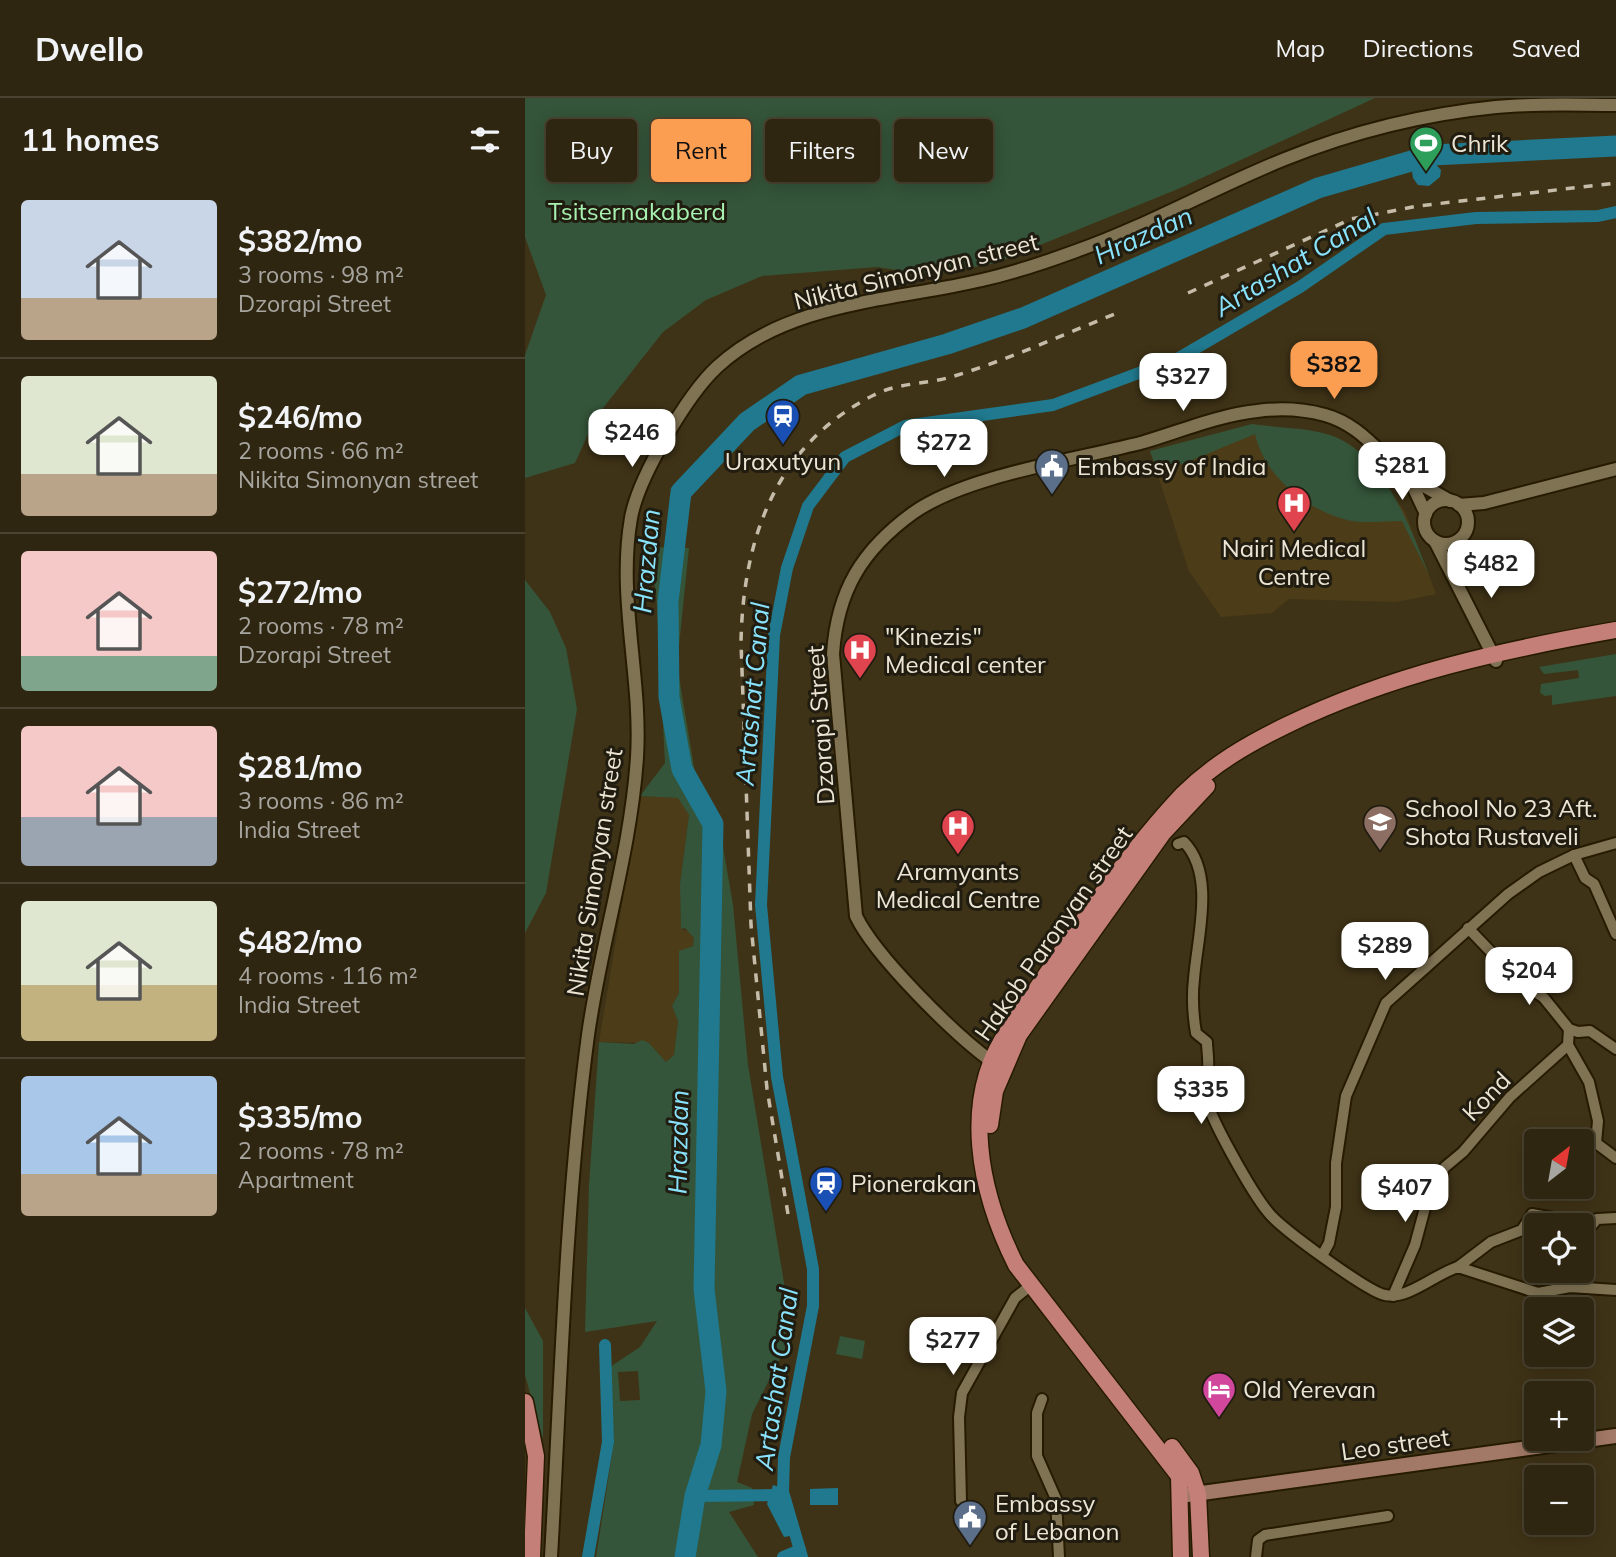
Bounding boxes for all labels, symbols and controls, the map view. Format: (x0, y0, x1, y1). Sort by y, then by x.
text: Dwello (35, 28, 144, 69)
text: Map (1275, 33, 1325, 63)
text: Directions (1363, 33, 1474, 63)
text: Saved (1512, 33, 1581, 63)
chip: Buy (546, 119, 637, 182)
chip: Rent (651, 119, 751, 182)
chip: Filters (765, 119, 880, 182)
chip: New (894, 119, 993, 182)
text: 11 homes (21, 121, 160, 159)
icon: filters (466, 121, 504, 159)
sports icon: Chrik (1407, 124, 1445, 173)
place label: Chrik (1451, 128, 1509, 158)
park label: Tsitsernakaberd (548, 196, 726, 226)
water label: Hrazdan (1089, 199, 1197, 271)
water label: Artashat Canal (1207, 200, 1383, 324)
text: $382/mo (238, 222, 362, 260)
street label: Nikita Simonyan street (791, 226, 1041, 316)
icon: home (77, 228, 161, 312)
text: 3 rooms · 98 m² (238, 260, 404, 289)
text: Dzorapi Street (238, 289, 391, 318)
pin: $382 (1293, 342, 1375, 401)
text: $382 (1306, 349, 1362, 378)
pin: $327 (1142, 354, 1224, 413)
text: $327 (1155, 361, 1211, 390)
station icon: Uraxutyun (764, 397, 802, 446)
text: $246/mo (238, 398, 362, 436)
icon: home (77, 404, 161, 488)
pin: $246 (591, 410, 673, 469)
text: $246 (604, 417, 660, 446)
pin: $272 (903, 420, 985, 479)
text: $272 (916, 427, 972, 456)
text: 2 rooms · 66 m² (238, 436, 404, 465)
pin: $281 (1361, 442, 1443, 502)
place label: Uraxutyun (725, 446, 841, 476)
public building icon: Embassy of India (1033, 447, 1071, 496)
text: $281 (1374, 450, 1430, 479)
place label: Embassy of India (1077, 451, 1266, 481)
text: Nikita Simonyan street (238, 465, 478, 494)
hospital icon: Nairi Medical Centre (1275, 484, 1313, 533)
water label: Hrazdan (625, 508, 667, 614)
place label: Nairi Medical Centre (1222, 533, 1366, 591)
pin: $482 (1450, 540, 1532, 600)
text: $482 (1463, 548, 1519, 577)
text: $272/mo (238, 573, 362, 611)
icon: home (77, 579, 161, 663)
water label: Artashat Canal (727, 600, 777, 788)
text: 2 rooms · 78 m² (238, 611, 404, 640)
place label: "Kinezis" Medical center (885, 621, 1046, 679)
hospital icon: "Kinezis" Medical center (841, 631, 879, 680)
text: Dzorapi Street (238, 640, 391, 669)
street label: Dzorapi Street (799, 644, 841, 806)
street label: Nikita Simonyan street (560, 746, 628, 998)
text: $281/mo (238, 748, 362, 786)
icon: home (77, 754, 161, 838)
text: 3 rooms · 86 m² (238, 786, 404, 815)
place label: School No 23 Aft. Shota Rustaveli (1405, 793, 1597, 851)
school or university icon: School No 23 Aft. Shota Rustaveli (1361, 803, 1399, 852)
hospital icon: Aramyants Medical Centre (939, 807, 977, 856)
text: India Street (238, 815, 360, 844)
street label: Hakob Paronyan street (967, 820, 1139, 1046)
place label: Aramyants Medical Centre (876, 856, 1040, 914)
pin: $289 (1344, 922, 1426, 982)
text: $482/mo (238, 923, 362, 961)
icon: home (77, 929, 161, 1013)
text: $289 (1357, 930, 1413, 959)
pin: $204 (1488, 948, 1570, 1007)
text: $204 (1501, 955, 1557, 984)
text: 4 rooms · 116 m² (238, 961, 418, 990)
text: India Street (238, 990, 360, 1019)
street label: Kond (1455, 1065, 1517, 1127)
pin: $335 (1160, 1066, 1242, 1126)
text: $335 (1173, 1074, 1229, 1103)
water label: Hrazdan (661, 1089, 695, 1195)
text: $335/mo (238, 1098, 362, 1136)
icon: home (77, 1104, 161, 1188)
north arrow (1524, 1129, 1594, 1199)
map controls (1524, 1129, 1594, 1535)
text: 2 rooms · 78 m² (238, 1136, 404, 1165)
station icon: Pionerakan (807, 1164, 845, 1213)
pin: $407 (1364, 1164, 1446, 1224)
text: Apartment (238, 1165, 354, 1194)
place label: Pionerakan (851, 1168, 977, 1198)
text: $407 (1377, 1172, 1433, 1201)
button: locate (1524, 1213, 1594, 1283)
water label: Artashat Canal (747, 1285, 805, 1473)
button: layers (1524, 1297, 1594, 1367)
pin: $277 (912, 1318, 994, 1377)
text: $277 (925, 1325, 981, 1354)
hotel icon: Old Yerevan (1200, 1370, 1238, 1419)
place label: Old Yerevan (1243, 1374, 1376, 1404)
button: + (1524, 1381, 1594, 1451)
street label: Leo street (1339, 1422, 1451, 1466)
button: − (1524, 1465, 1594, 1535)
place label: Embassy of Lebanon (995, 1488, 1120, 1546)
public building icon: Embassy of Lebanon (951, 1498, 989, 1547)

